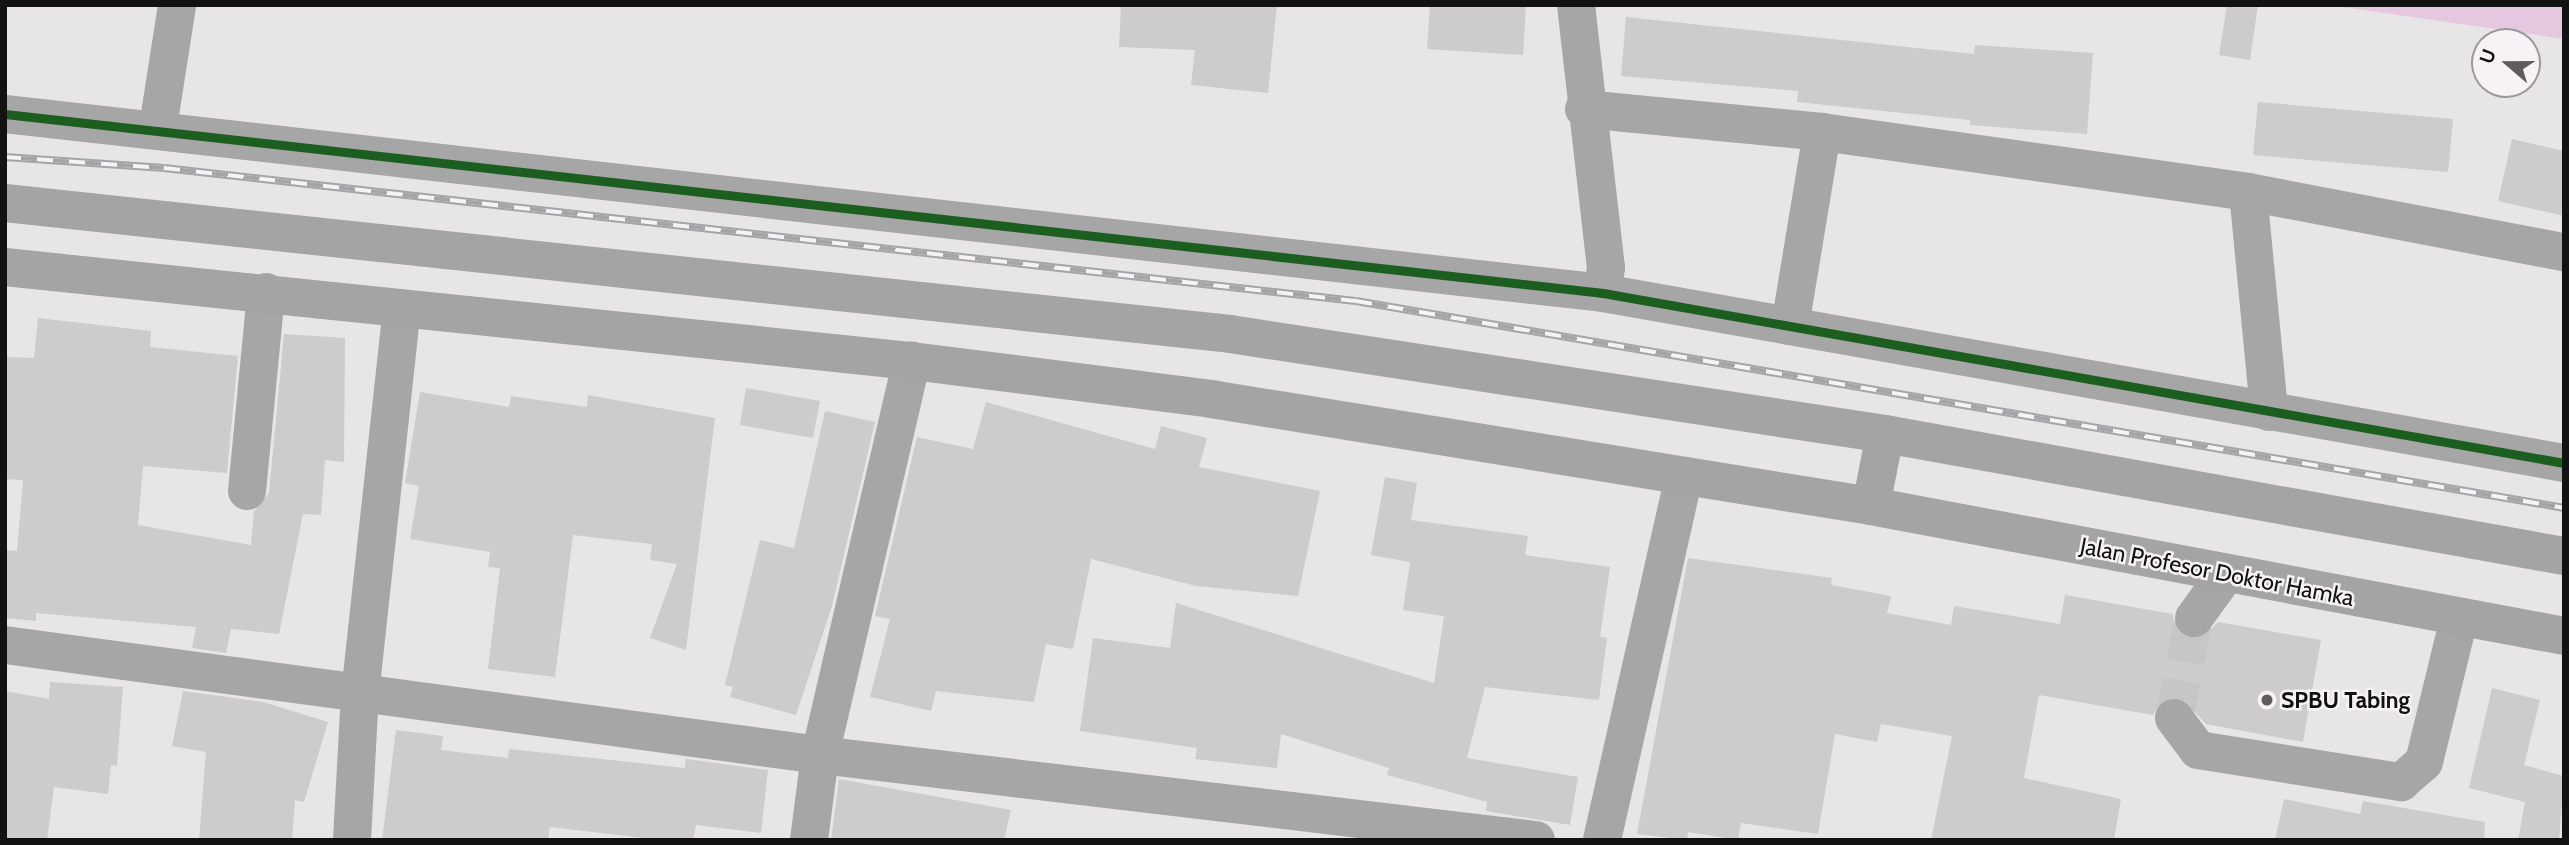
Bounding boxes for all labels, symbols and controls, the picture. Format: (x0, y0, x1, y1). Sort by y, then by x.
north arrow (2471, 28, 2541, 98)
text: U (2475, 46, 2501, 67)
street label: Jalan Profesor Doktor Hamka (2078, 532, 2356, 612)
place label: SPBU Tabing (2281, 686, 2410, 714)
marker: SPBU Tabing (2259, 692, 2275, 708)

